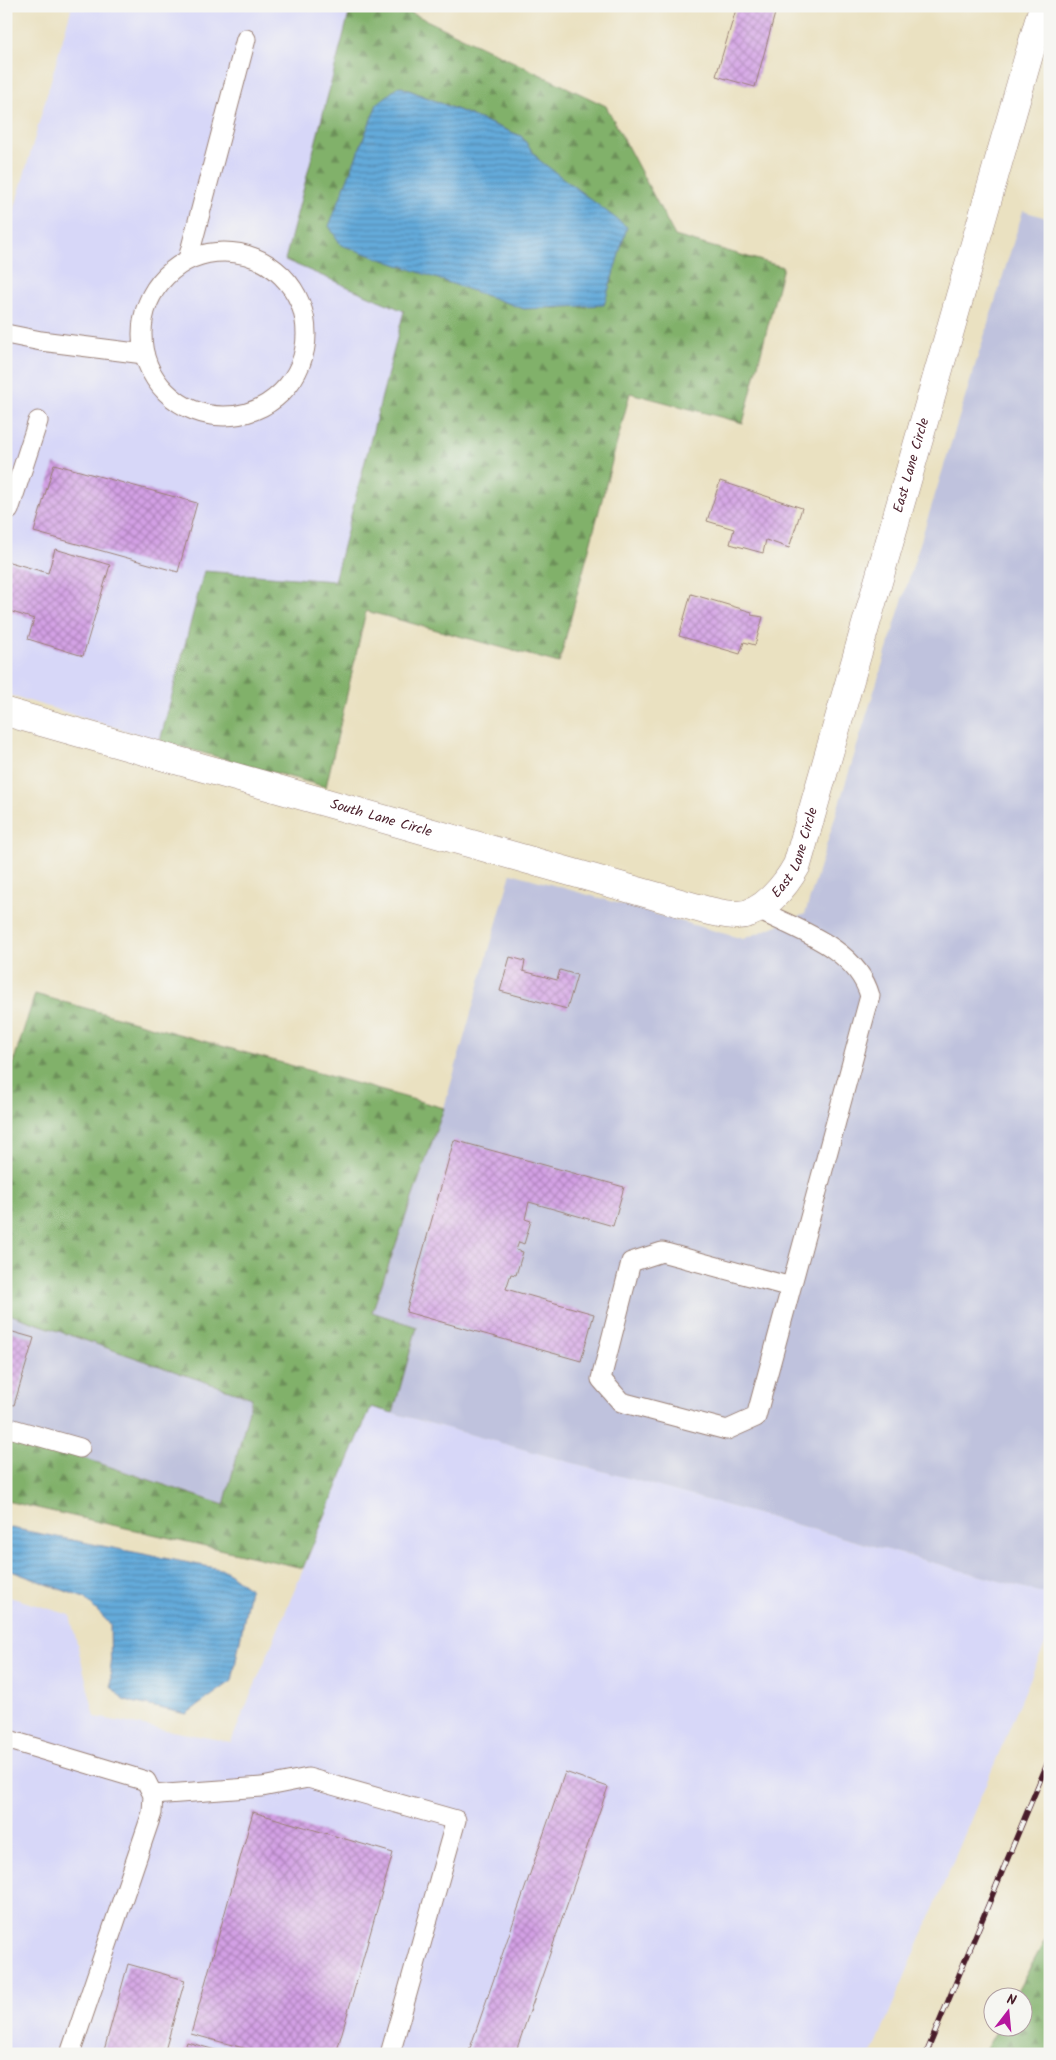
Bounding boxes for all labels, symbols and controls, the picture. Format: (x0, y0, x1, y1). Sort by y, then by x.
street label: East Lane Circle (887, 415, 936, 515)
street label: South Lane Circle (328, 793, 435, 843)
street label: East Lane Circle (766, 804, 824, 903)
north arrow (984, 1988, 1034, 2038)
text: N (1004, 1989, 1019, 2012)

